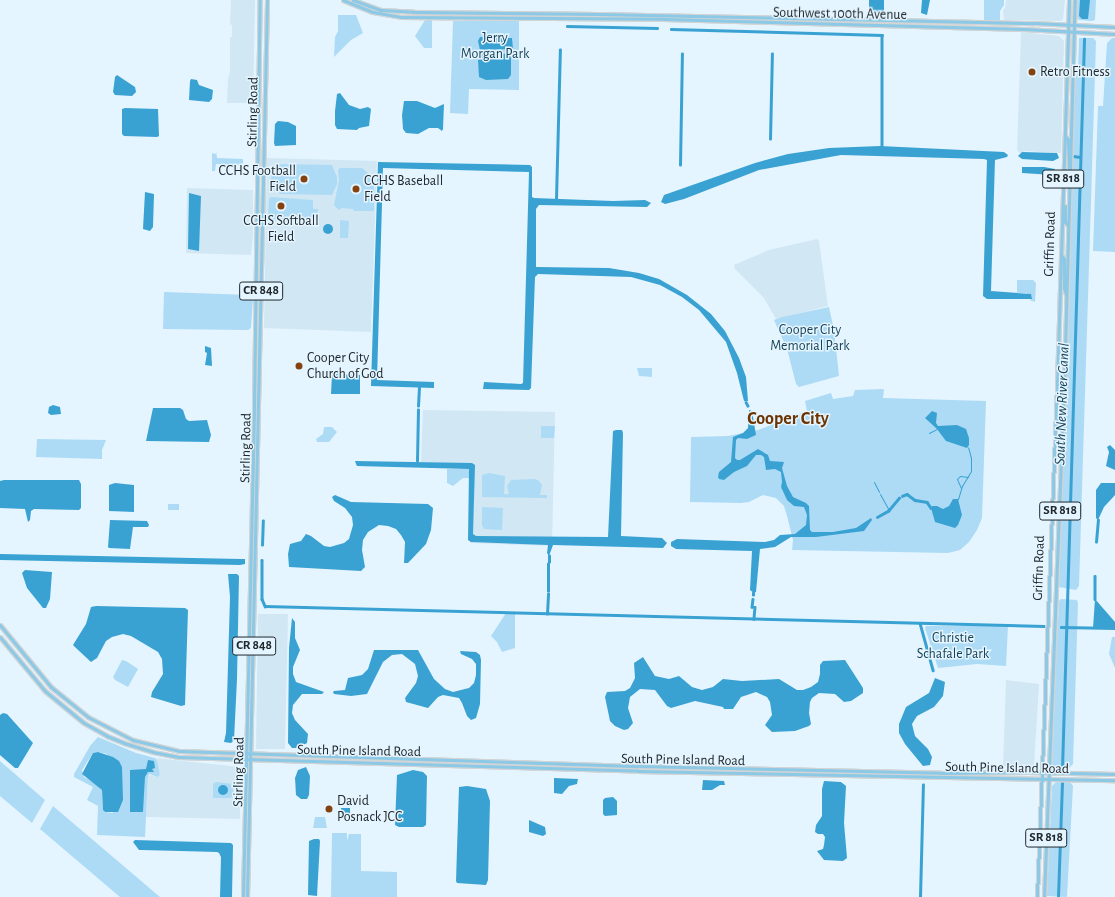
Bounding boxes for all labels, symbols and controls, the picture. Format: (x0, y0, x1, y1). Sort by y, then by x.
street label: Southwest 100th Avenue (773, 4, 907, 24)
park label: Jerry Morgan Park (461, 30, 529, 62)
place label: Retro Fitness (1040, 64, 1110, 80)
marker: Retro Fitness (1027, 67, 1037, 77)
street label: Stirling Road (244, 77, 262, 147)
place label: CCHS Football Field (219, 163, 296, 196)
road number: SR 818 (1042, 168, 1084, 190)
place label: CCHS Baseball Field (364, 173, 443, 206)
marker: CCHS Football Field (299, 174, 309, 184)
marker: CCHS Baseball Field (351, 184, 361, 194)
marker: CCHS Softball Field (276, 201, 286, 211)
street label: Griffin Road (1040, 211, 1060, 277)
place label: CCHS Softball Field (243, 213, 319, 246)
road number: CR 848 (239, 280, 283, 302)
park label: Cooper City Memorial Park (770, 322, 850, 354)
water label: South New River Canal (1051, 343, 1073, 465)
place label: Cooper City Church of God (307, 350, 383, 382)
marker: Cooper City Church of God (294, 361, 304, 371)
district label: Cooper City (747, 408, 829, 430)
street label: Stirling Road (237, 413, 255, 483)
road number: SR 818 (1039, 500, 1081, 522)
street label: Griffin Road (1029, 535, 1049, 601)
park label: Christie Schafale Park (917, 630, 989, 662)
road number: CR 848 (232, 635, 276, 657)
street label: Stirling Road (230, 737, 248, 807)
street label: South Pine Island Road (297, 742, 421, 760)
street label: South Pine Island Road (621, 751, 745, 769)
street label: South Pine Island Road (945, 759, 1069, 777)
place label: David Posnack JCC (337, 793, 402, 826)
marker: David Posnack JCC (324, 804, 334, 814)
road number: SR 818 (1025, 827, 1067, 849)

